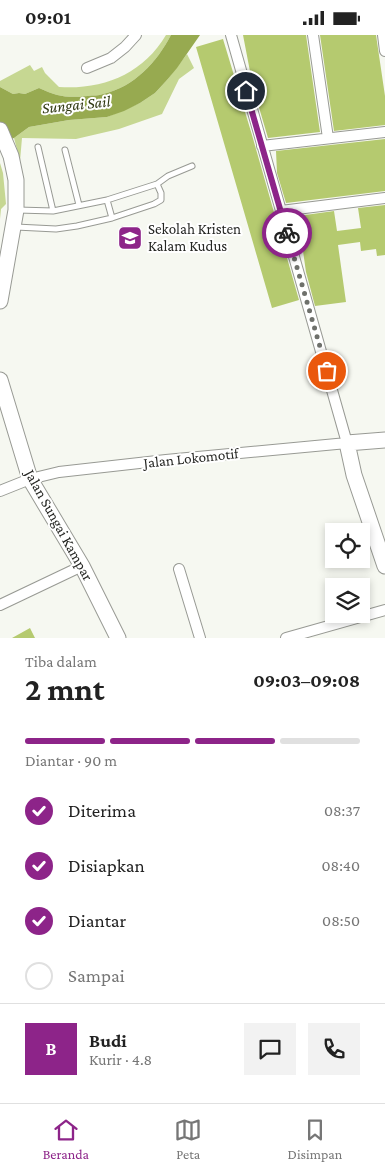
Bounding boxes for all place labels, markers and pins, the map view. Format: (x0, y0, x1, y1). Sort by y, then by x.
pin (225, 70, 267, 112)
place label: Sekolah Kristen Kalam Kudus (148, 221, 241, 254)
school or university icon: Sekolah Kristen Kalam Kudus (117, 225, 143, 251)
pin (306, 350, 348, 392)

